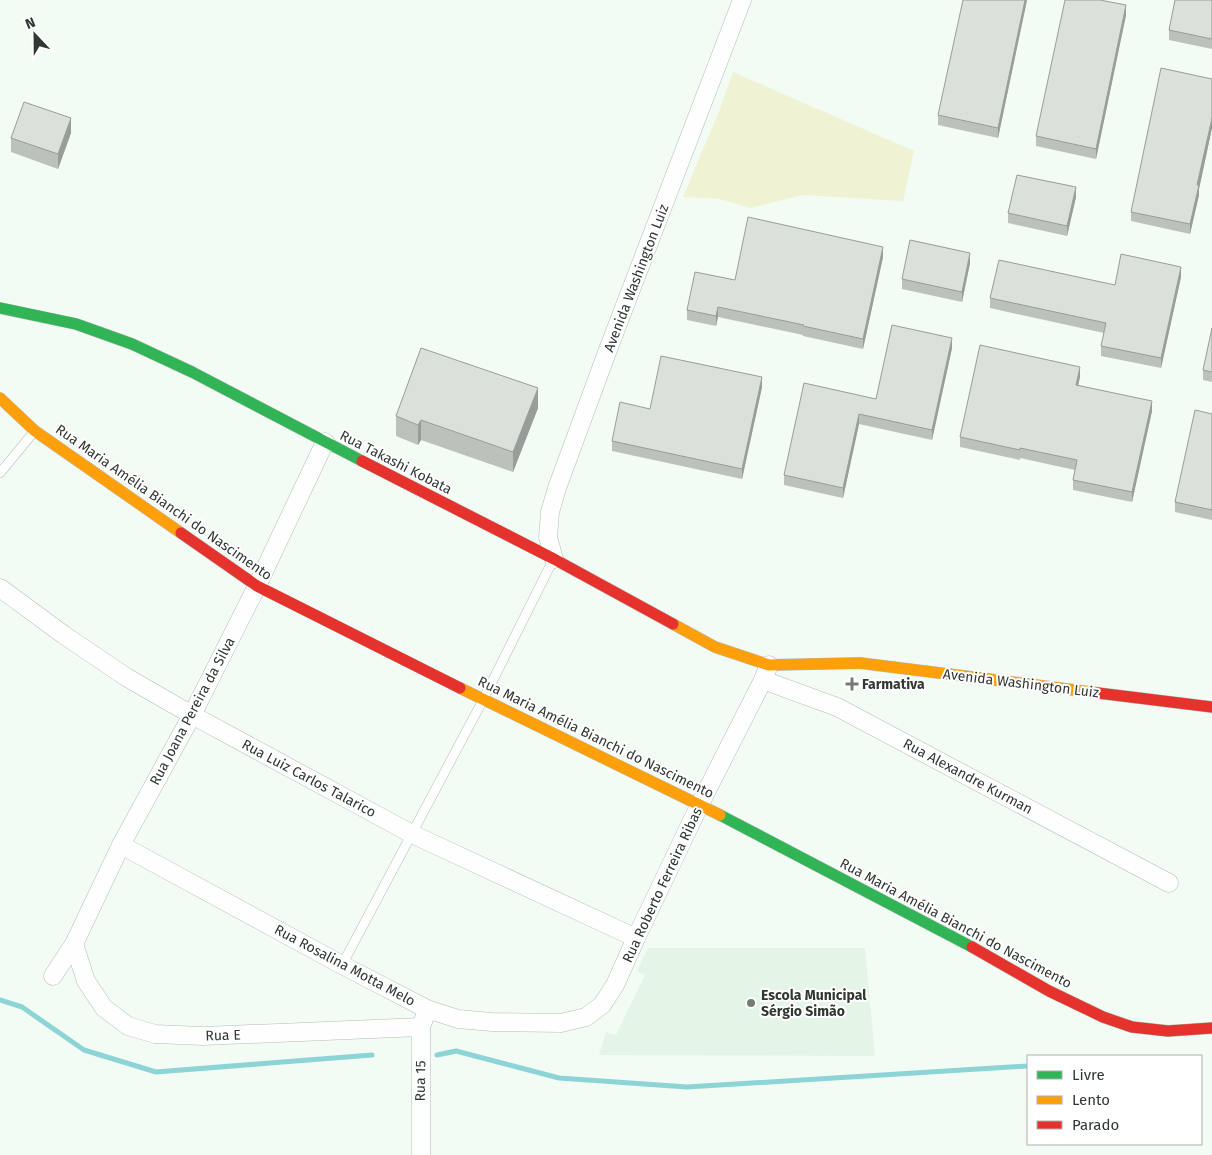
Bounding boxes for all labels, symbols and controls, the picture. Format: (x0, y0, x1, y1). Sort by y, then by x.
north arrow (10, 10, 60, 60)
text: N (23, 14, 38, 33)
street label: Avenida Washington Luiz (600, 202, 673, 355)
street label: Rua Maria Amélia Bianchi do Nascimento (52, 421, 275, 584)
street label: Rua Takashi Kobata (337, 427, 455, 498)
street label: Rua Joana Pereira da Silva (146, 634, 239, 788)
street label: Avenida Washington Luiz (942, 665, 1100, 702)
street label: Rua Maria Amélia Bianchi do Nascimento (475, 673, 716, 802)
place label: Farmativa (862, 676, 925, 693)
marker: Farmativa (846, 678, 858, 690)
street label: Rua Alexandre Kurman (900, 735, 1035, 818)
street label: Rua Luiz Carlos Talarico (239, 736, 379, 821)
street label: Rua Roberto Ferreira Ribas (619, 804, 706, 966)
street label: Rua Maria Amélia Bianchi do Nascimento (837, 855, 1075, 992)
street label: Rua Rosalina Motta Melo (271, 921, 418, 1010)
place label: Escola Municipal Sérgio Simão (761, 987, 867, 1020)
marker: Escola Municipal Sérgio Simão (745, 997, 757, 1009)
street label: Rua E (205, 1026, 241, 1045)
legend (1027, 1055, 1202, 1145)
street label: Rua 15 (412, 1060, 429, 1102)
text: Livre (1072, 1066, 1105, 1084)
text: Lento (1072, 1091, 1110, 1109)
text: Parado (1072, 1116, 1119, 1134)

